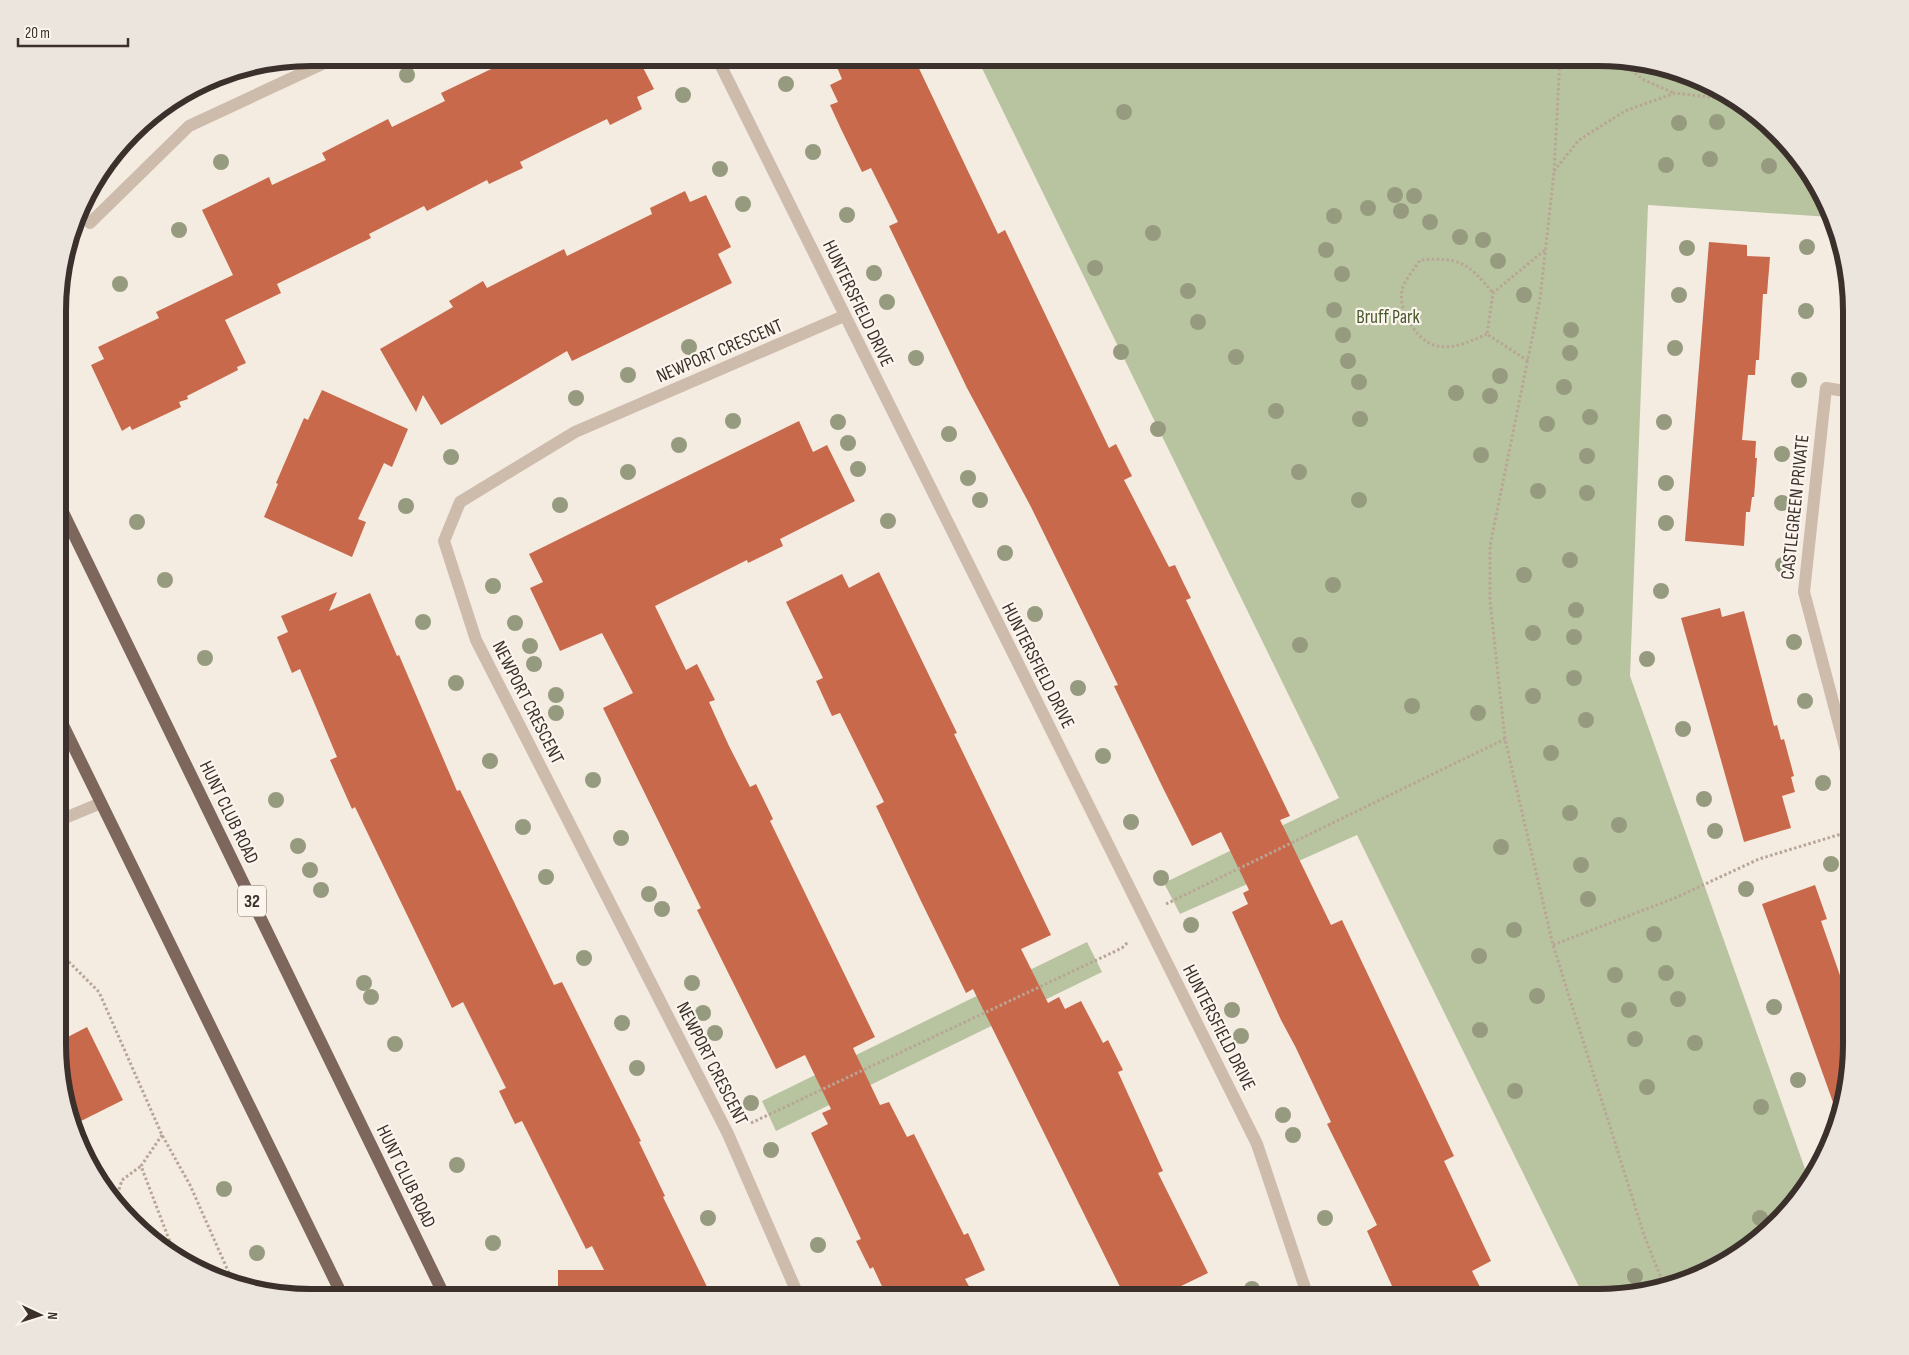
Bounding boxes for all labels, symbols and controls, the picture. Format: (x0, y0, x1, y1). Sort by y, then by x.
scale bar (18, 15, 128, 47)
text: 20 m (25, 24, 50, 43)
street label: HUNTERSFIELD DRIVE (817, 237, 898, 371)
park label: Bruff Park (1356, 306, 1421, 329)
street label: NEWPORT CRESCENT (653, 314, 786, 388)
street label: CASTLEGREEN PRIVATE (1776, 433, 1815, 581)
street label: HUNTERSFIELD DRIVE (996, 599, 1079, 732)
street label: NEWPORT CRESCENT (487, 637, 569, 768)
street label: HUNT CLUB ROAD (194, 757, 263, 868)
road number: 32 (238, 886, 266, 916)
street label: HUNTERSFIELD DRIVE (1177, 961, 1260, 1094)
street label: NEWPORT CRESCENT (671, 998, 753, 1129)
street label: HUNT CLUB ROAD (371, 1121, 440, 1232)
north arrow (15, 1290, 65, 1340)
text: N (44, 1312, 61, 1320)

